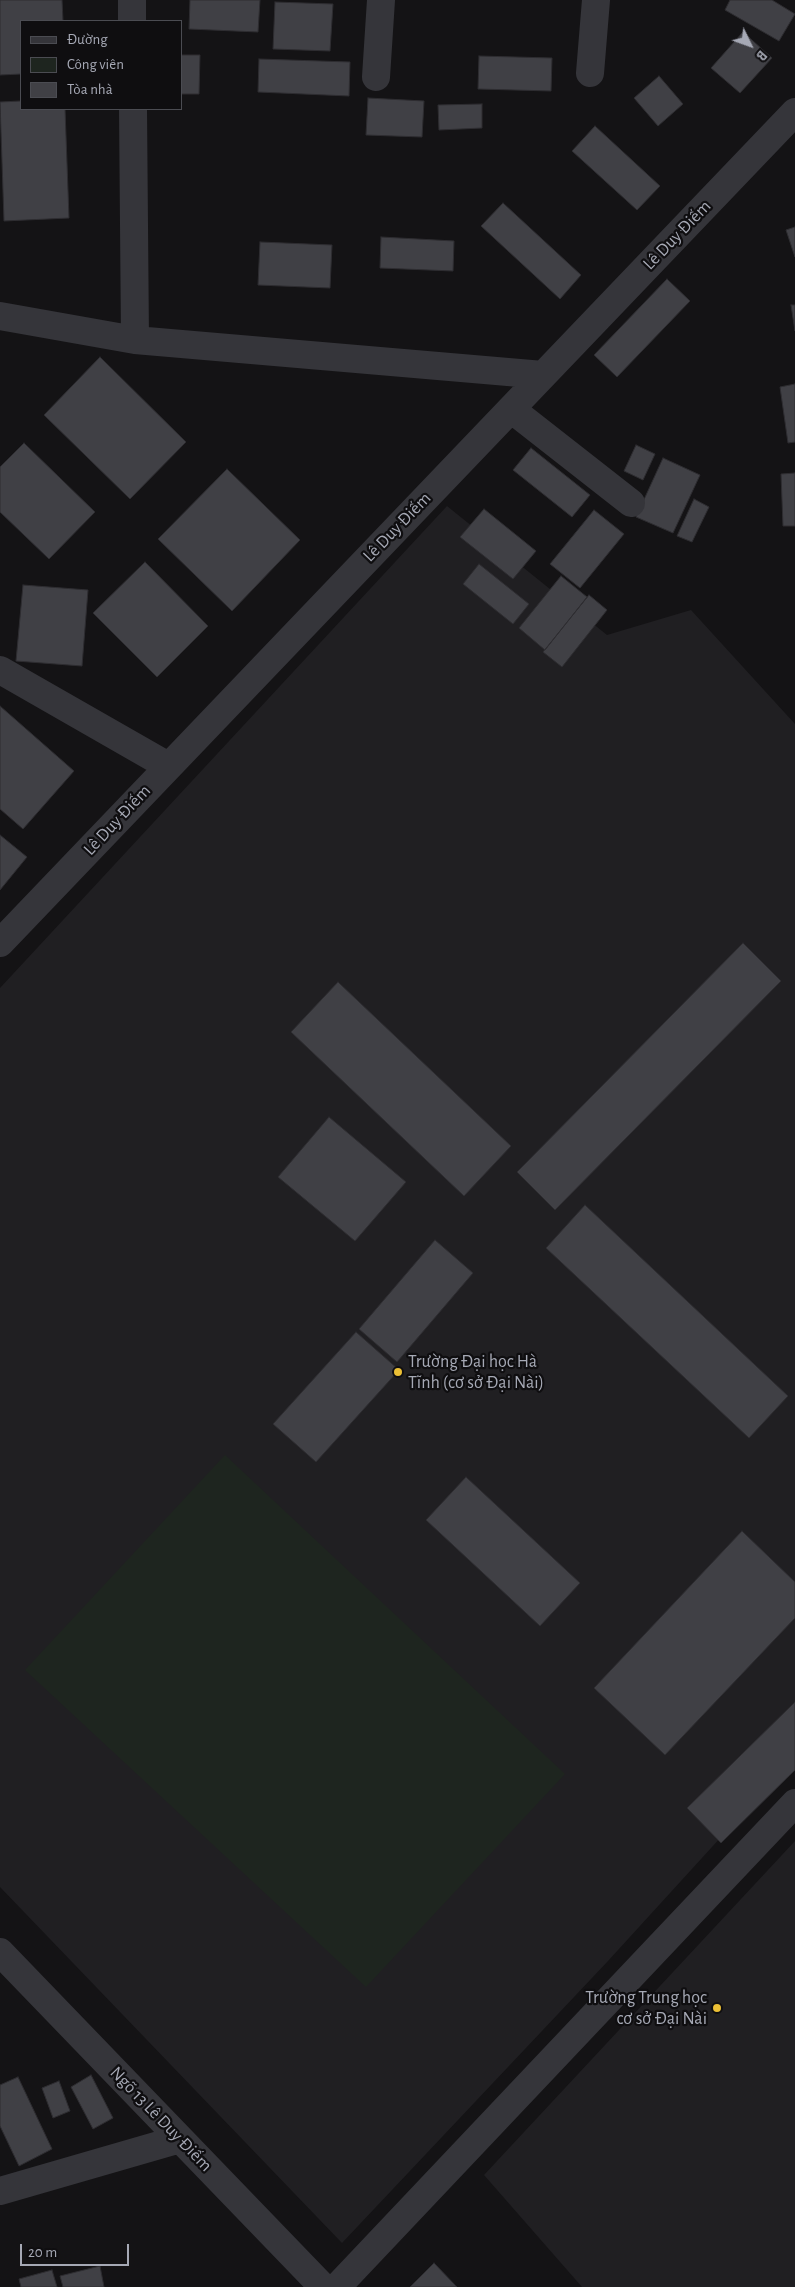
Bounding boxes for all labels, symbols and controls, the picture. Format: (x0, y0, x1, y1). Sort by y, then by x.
legend (20, 20, 182, 110)
north arrow (725, 20, 775, 70)
text: Đường (67, 32, 107, 47)
text: B (753, 47, 769, 63)
text: Công viên (67, 57, 124, 72)
text: Tòa nhà (67, 82, 113, 97)
street label: Lê Duy Điếm (638, 196, 716, 274)
street label: Lê Duy Điếm (358, 488, 436, 566)
street label: Lê Duy Điếm (79, 780, 155, 860)
place label: Trường Đại học Hà Tĩnh (cơ sở Đại Nài) (408, 1351, 544, 1394)
marker: Trường Đại học Hà Tĩnh (cơ sở Đại Nài) (392, 1366, 404, 1378)
place label: Trường Trung học cơ sở Đại Nài (585, 1987, 707, 2030)
marker: Trường Trung học cơ sở Đại Nài (711, 2002, 723, 2014)
street label: Ngõ 13 Lê Duy Điếm (105, 2062, 217, 2176)
scale bar (22, 2234, 131, 2266)
text: 20 m (28, 2245, 57, 2260)

